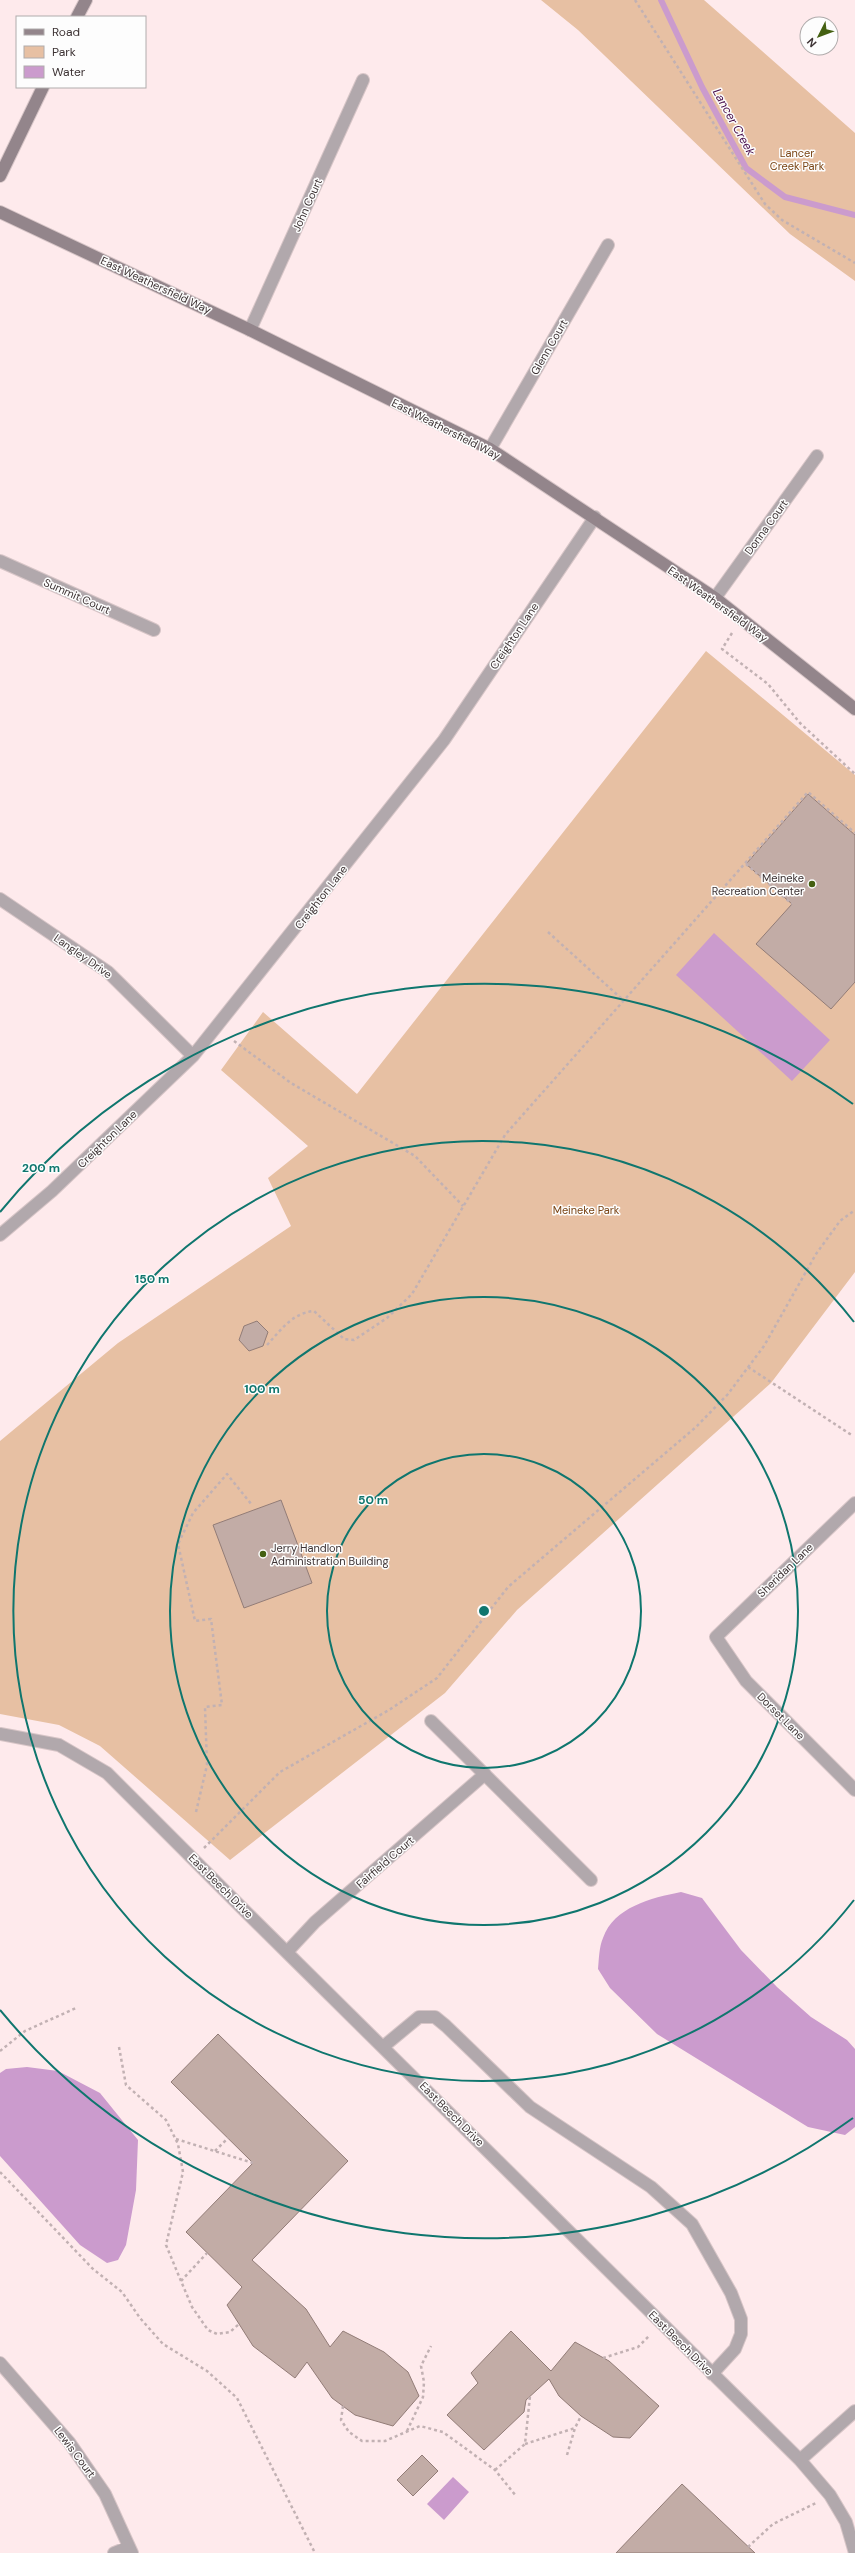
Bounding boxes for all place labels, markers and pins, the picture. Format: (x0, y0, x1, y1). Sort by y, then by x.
place label: Meineke Recreation Center (712, 871, 804, 898)
marker: Meineke Recreation Center (807, 879, 817, 889)
place label: Jerry Handlon Administration Building (271, 1541, 389, 1568)
marker: Jerry Handlon Administration Building (258, 1549, 268, 1559)
centre of rings (477, 1604, 491, 1618)

